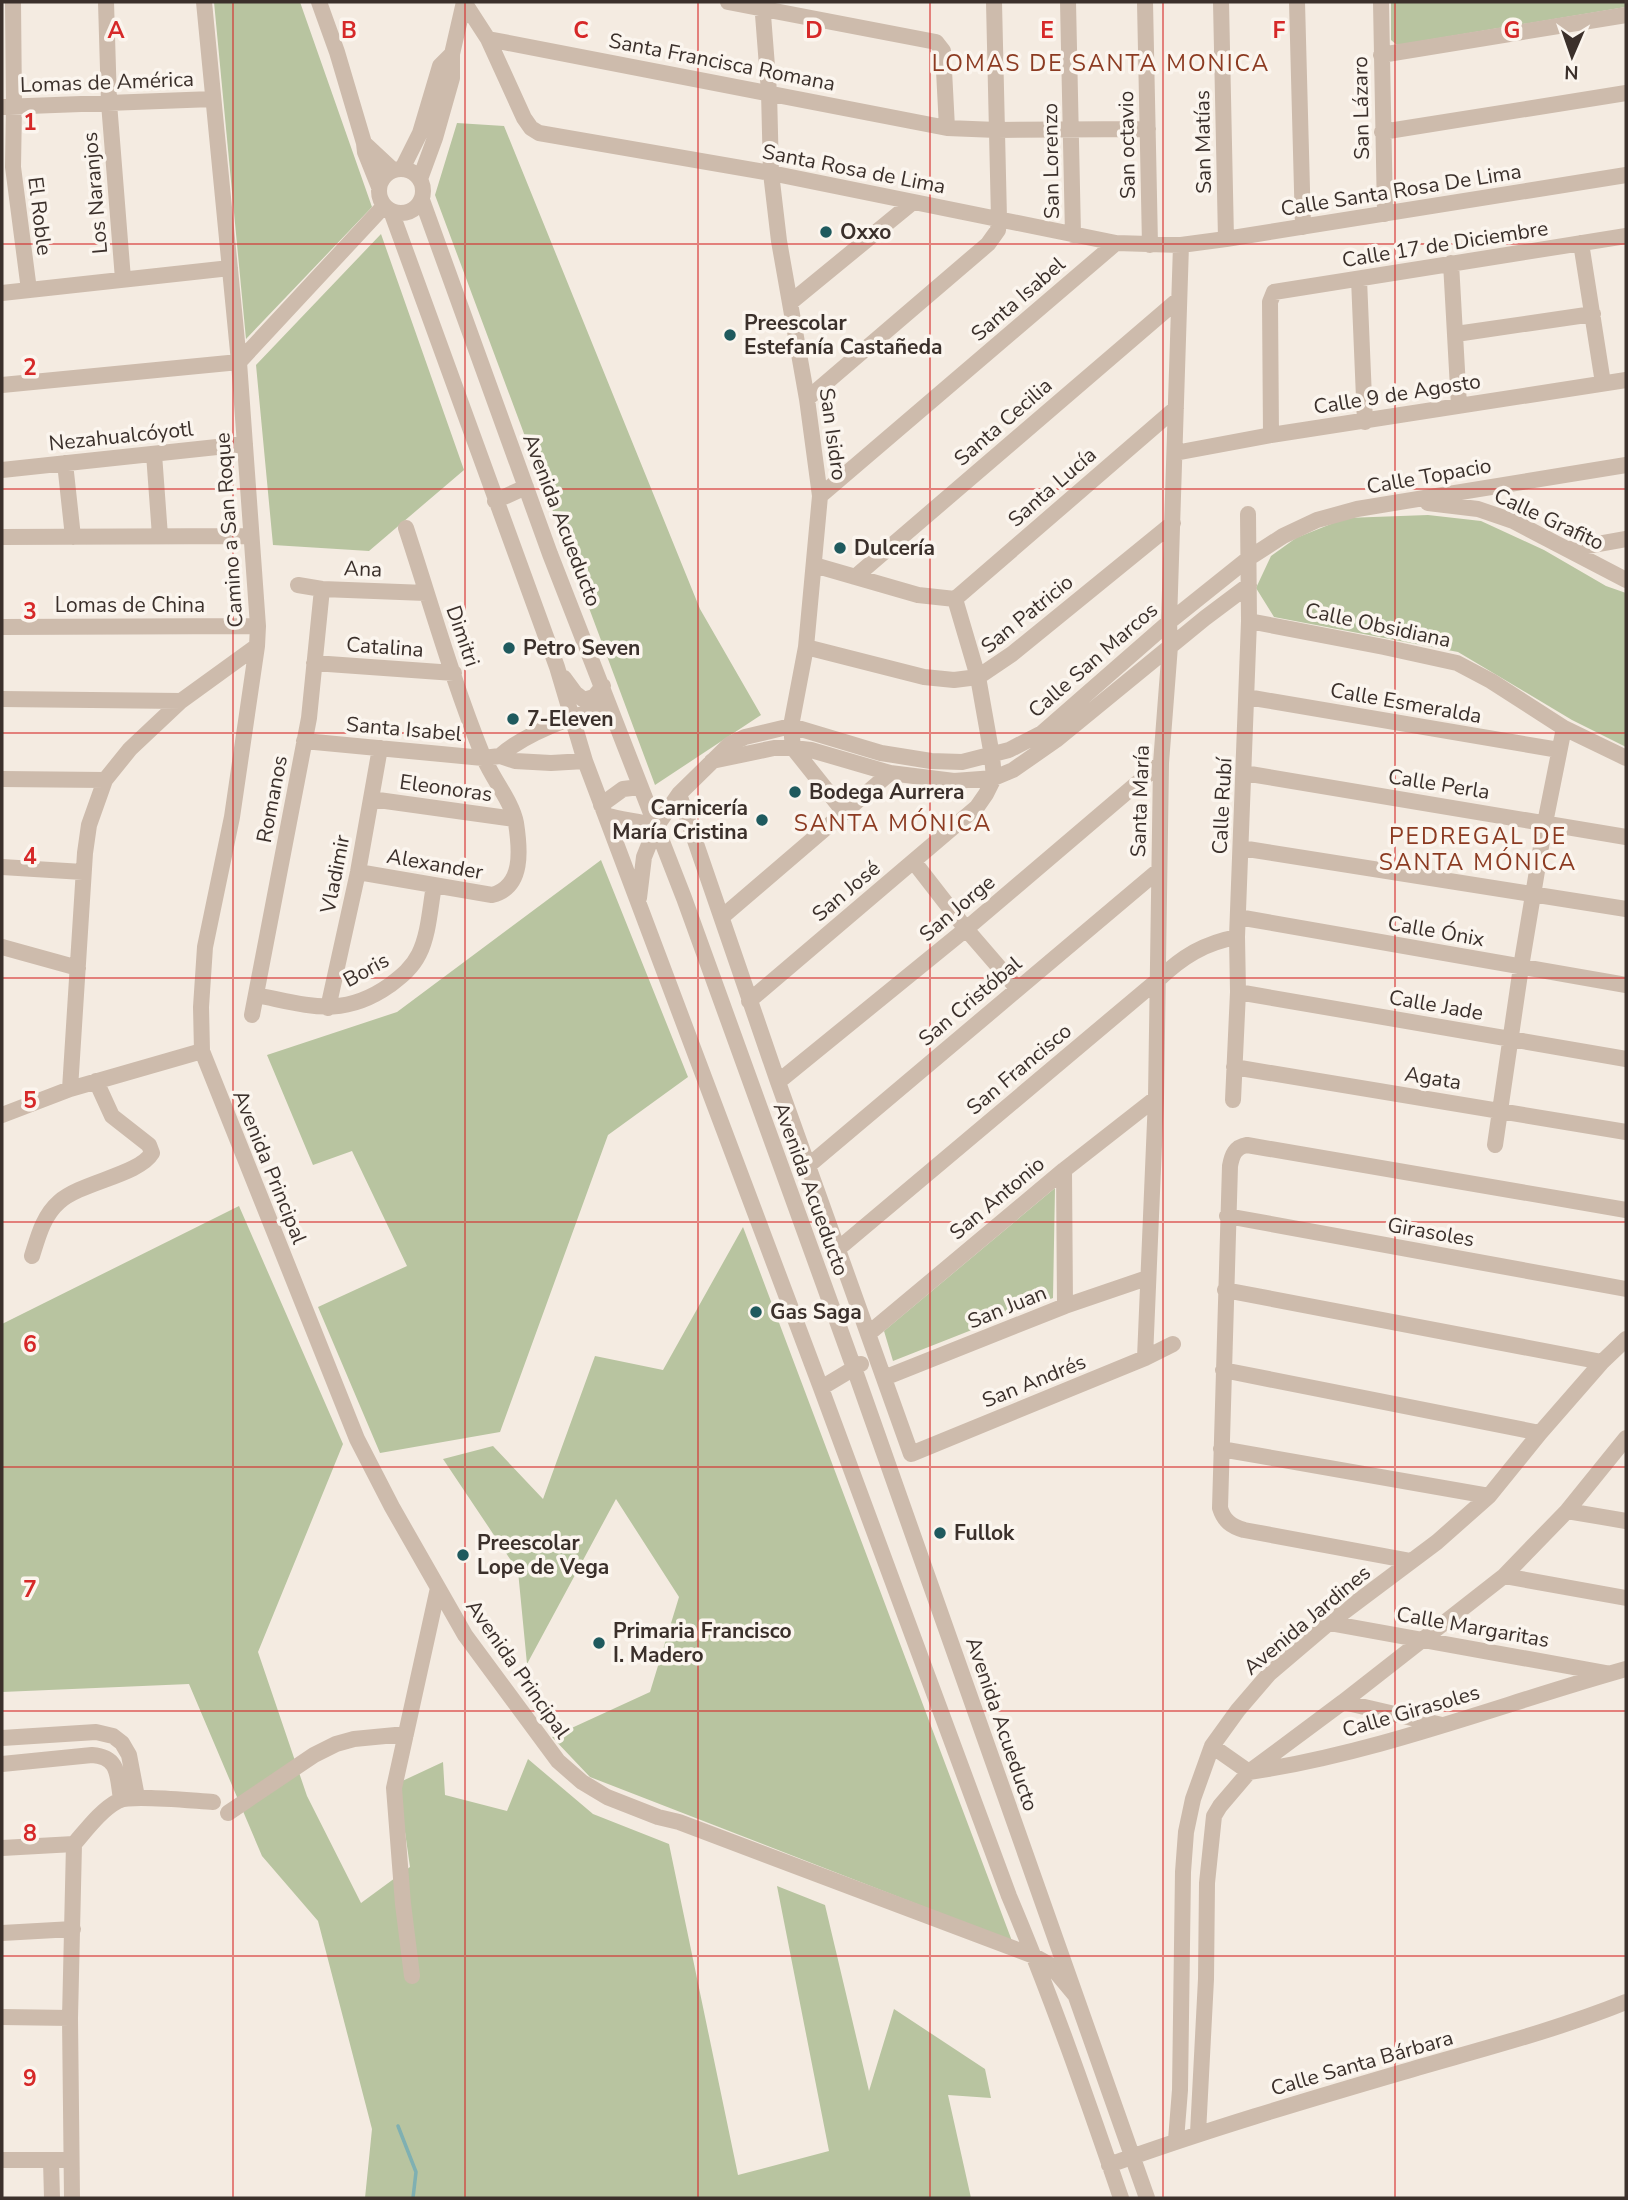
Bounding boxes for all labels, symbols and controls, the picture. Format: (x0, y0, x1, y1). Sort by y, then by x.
text: A (107, 15, 125, 46)
text: B (341, 15, 357, 46)
text: C (573, 15, 589, 46)
text: D (805, 15, 823, 46)
text: E (1040, 15, 1054, 46)
text: F (1273, 15, 1286, 46)
text: G (1504, 15, 1520, 46)
north arrow (1537, 21, 1607, 91)
street label: Santa Francisca Romana (606, 26, 838, 98)
district label: LOMAS DE SANTA MONICA (932, 48, 1270, 79)
street label: San Lázaro (1346, 56, 1376, 160)
text: N (1564, 59, 1579, 85)
street label: Lomas de América (20, 65, 194, 99)
street label: San Matías (1188, 90, 1218, 194)
street label: San octavio (1112, 91, 1142, 199)
street label: San Lorenzo (1036, 103, 1066, 219)
text: 1 (23, 107, 37, 138)
street label: Los Naranjos (76, 131, 114, 255)
street label: Santa Rosa de Lima (760, 137, 948, 201)
street label: Calle Santa Rosa De Lima (1279, 157, 1523, 223)
street label: El Roble (21, 175, 59, 257)
street label: Calle 17 de Diciembre (1340, 214, 1550, 274)
place label: Oxxo (840, 218, 891, 246)
marker: Oxxo (818, 224, 834, 240)
street label: Santa Isabel (965, 250, 1072, 348)
place label: Preescolar Estefanía Castañeda (744, 309, 943, 361)
marker: Preescolar Estefanía Castañeda (722, 327, 738, 343)
text: 2 (23, 352, 37, 383)
street label: Calle 9 de Agosto (1311, 367, 1483, 421)
street label: Santa Cecilia (948, 372, 1058, 472)
street label: San Isidro (813, 386, 853, 482)
street label: Nezahualcóyotl (47, 414, 195, 458)
street label: Avenida Acueducto (516, 430, 608, 610)
street label: Camino a San Roque (208, 432, 250, 628)
street label: Santa Lucía (1002, 441, 1102, 533)
street label: Calle Topacio (1364, 451, 1494, 501)
street label: Calle Grafito (1489, 481, 1609, 557)
place label: Dulcería (854, 534, 935, 562)
marker: Dulcería (832, 540, 848, 556)
street label: Ana (343, 554, 383, 584)
street label: San Patricio (975, 568, 1079, 660)
street label: Lomas de China (55, 591, 205, 619)
text: 3 (23, 596, 37, 627)
street label: Calle San Marcos (1022, 596, 1164, 724)
street label: Calle Obsidiana (1302, 596, 1454, 654)
street label: Dimitri (439, 602, 487, 670)
street label: Catalina (345, 630, 425, 664)
place label: Petro Seven (523, 634, 640, 662)
marker: Petro Seven (501, 640, 517, 656)
street label: Calle Esmeralda (1328, 676, 1484, 730)
place label: 7-Eleven (527, 705, 614, 733)
street label: Santa Isabel (345, 710, 464, 748)
marker: 7-Eleven (505, 711, 521, 727)
street label: Santa María (1124, 744, 1156, 858)
street label: Romanos (250, 753, 294, 845)
street label: Calle Rubí (1205, 756, 1239, 855)
street label: Calle Perla (1386, 762, 1492, 806)
street label: Eleonoras (398, 768, 494, 808)
place label: Bodega Aurrera (809, 778, 964, 806)
marker: Bodega Aurrera (787, 784, 803, 800)
place label: Carnicería María Cristina (612, 794, 748, 846)
district label: SANTA MÓNICA (794, 808, 992, 839)
marker: Carnicería María Cristina (754, 812, 770, 828)
district label: PEDREGAL DE SANTA MÓNICA (1379, 821, 1577, 878)
street label: Vladimir (314, 832, 356, 917)
text: 4 (23, 841, 37, 872)
street label: Alexander (385, 842, 486, 886)
street label: San José (806, 854, 886, 928)
street label: San Jorge (913, 868, 1001, 948)
street label: Calle Ónix (1385, 909, 1487, 953)
street label: Boris (338, 946, 394, 994)
street label: San Cristóbal (913, 949, 1028, 1052)
street label: Calle Jade (1387, 983, 1485, 1027)
street label: San Francisco (961, 1017, 1077, 1121)
street label: Agata (1403, 1060, 1463, 1096)
text: 5 (23, 1085, 37, 1116)
street label: Avenida Principal (226, 1086, 314, 1249)
street label: Avenida Acueducto (767, 1098, 855, 1280)
street label: San Antonio (944, 1150, 1050, 1246)
street label: Girasoles (1385, 1211, 1477, 1253)
street label: San Juan (963, 1278, 1051, 1336)
place label: Gas Saga (770, 1298, 862, 1326)
marker: Gas Saga (748, 1304, 764, 1320)
text: 6 (23, 1329, 37, 1360)
street label: San Andrés (978, 1348, 1090, 1414)
place label: Fullok (954, 1519, 1015, 1547)
marker: Fullok (932, 1525, 948, 1541)
place label: Preescolar Lope de Vega (477, 1529, 609, 1581)
marker: Preescolar Lope de Vega (455, 1547, 471, 1563)
street label: Avenida Jardines (1238, 1559, 1376, 1681)
text: 7 (23, 1574, 37, 1605)
street label: Avenida Principal (460, 1594, 577, 1745)
street label: Calle Margaritas (1394, 1600, 1552, 1654)
place label: Primaria Francisco I. Madero (613, 1617, 792, 1669)
street label: Avenida Acueducto (959, 1633, 1045, 1815)
marker: Primaria Francisco I. Madero (591, 1635, 607, 1651)
street label: Calle Girasoles (1339, 1678, 1483, 1744)
text: 8 (23, 1818, 37, 1849)
street label: Calle Santa Bárbara (1268, 2024, 1456, 2102)
text: 9 (23, 2063, 37, 2094)

